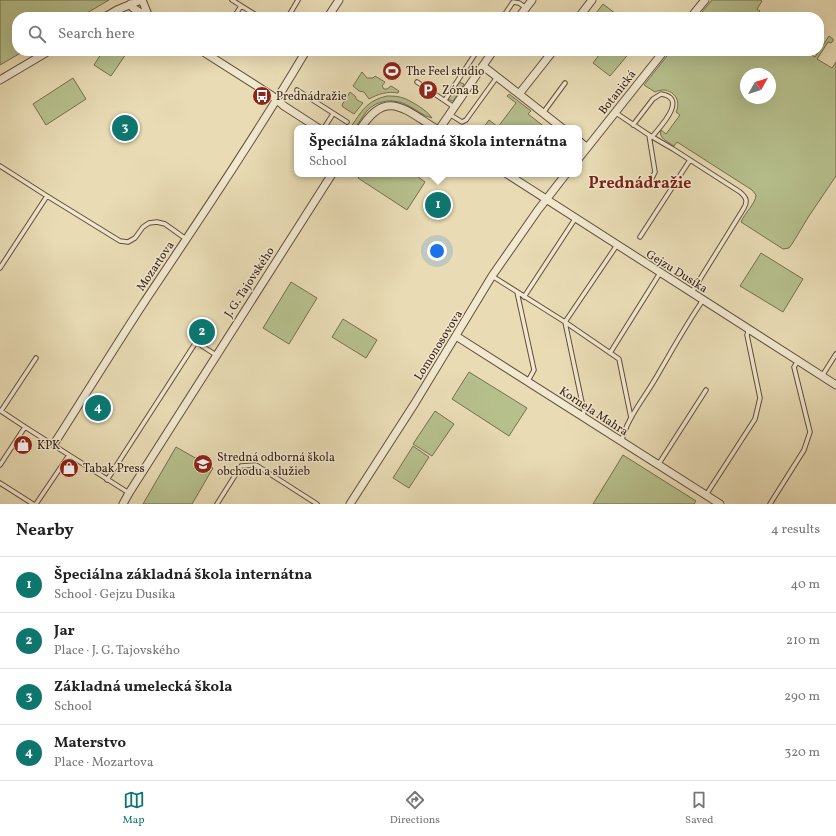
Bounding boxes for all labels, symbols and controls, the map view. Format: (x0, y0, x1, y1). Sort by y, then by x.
search box (12, 12, 824, 56)
icon: search (26, 23, 48, 45)
text: Search here (58, 24, 135, 45)
sports icon: The Feel studio (381, 60, 403, 82)
place label: The Feel studio (406, 64, 484, 80)
street label: Botanická (595, 67, 640, 118)
north arrow (740, 68, 776, 104)
parking icon: Zóna B (417, 79, 439, 101)
place label: Zóna B (442, 83, 479, 99)
bus stop icon: Prednádražie (251, 85, 273, 107)
place label: Prednádražie (276, 89, 347, 105)
pin: 3 (112, 113, 138, 143)
popup (294, 125, 582, 177)
text: Špeciálna základná škola internátna (309, 132, 567, 153)
text: School (309, 153, 347, 171)
district label: Prednádražie (589, 173, 691, 195)
pin: 1 (425, 190, 451, 220)
street label: Mozartova (133, 238, 178, 295)
your location (427, 241, 447, 261)
street label: J. G. Tajovského (221, 244, 279, 321)
street label: Gejzu Dusíka (643, 247, 710, 297)
street label: Lomonosovova (411, 307, 467, 384)
pin: 2 (189, 317, 215, 347)
street label: Kornela Mahra (556, 384, 631, 440)
pin: 4 (85, 393, 111, 423)
shop icon: KPK (12, 434, 34, 456)
place label: KPK (37, 438, 60, 454)
place label: Stredná odborná škola obchodu a služieb (217, 450, 335, 480)
school or university icon: Stredná odborná škola obchodu a služieb (192, 453, 214, 475)
shop icon: Tabak Press (58, 457, 80, 479)
place label: Tabak Press (83, 461, 145, 477)
text: Nearby (16, 519, 74, 542)
text: 4 results (771, 521, 820, 539)
text: Špeciálna základná škola internátna (54, 565, 312, 586)
text: 1 (26, 576, 32, 594)
text: 40 m (791, 576, 820, 594)
text: School · Gejzu Dusíka (54, 586, 175, 604)
text: Jar (54, 621, 75, 642)
text: 2 (26, 632, 32, 650)
text: 210 m (786, 632, 820, 650)
text: Place · J. G. Tajovského (54, 642, 180, 660)
text: Základná umelecká škola (54, 677, 232, 698)
text: 3 (26, 688, 32, 706)
text: 290 m (784, 688, 820, 706)
text: School (54, 698, 92, 716)
text: Materstvo (54, 733, 126, 754)
text: 4 (25, 744, 33, 762)
text: 320 m (785, 744, 820, 762)
text: Place · Mozartova (54, 754, 153, 772)
tab: Map (123, 789, 145, 828)
tab: Directions (390, 789, 440, 828)
tab: Saved (685, 789, 713, 828)

